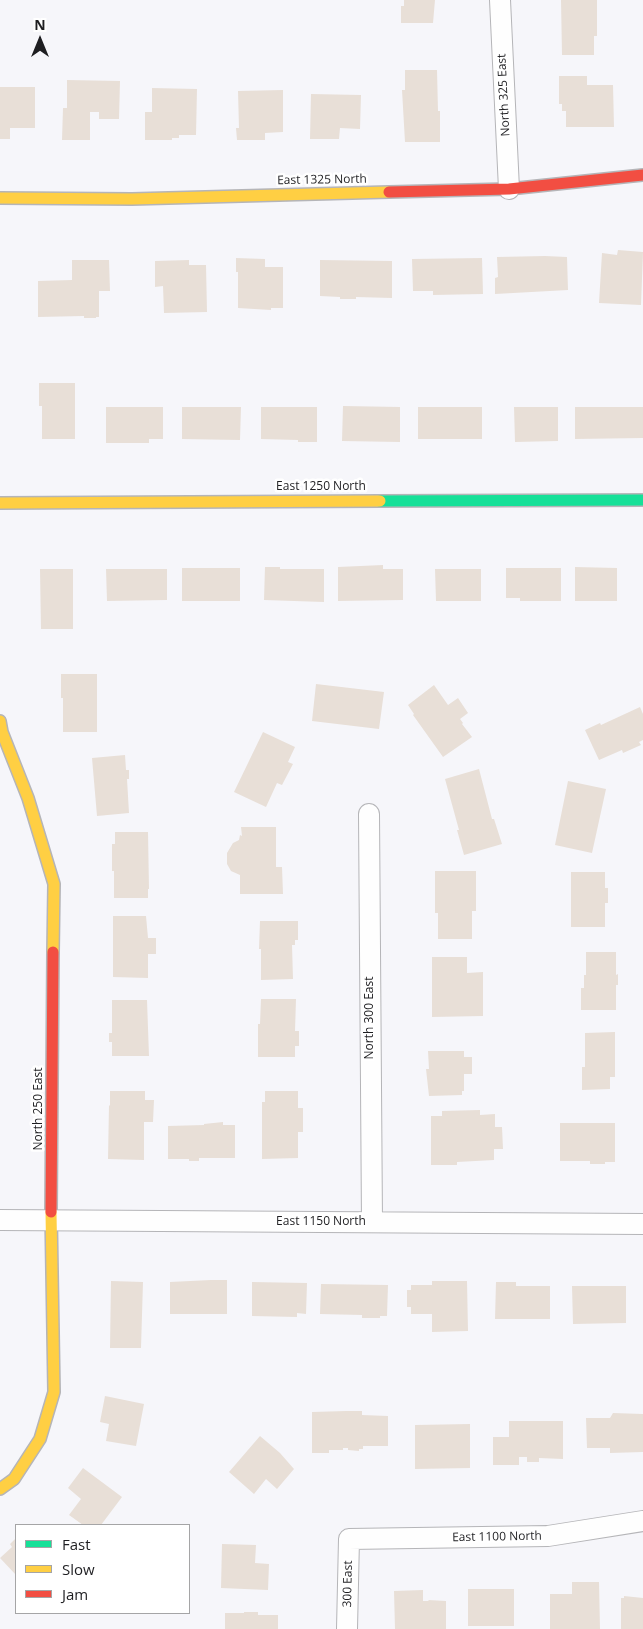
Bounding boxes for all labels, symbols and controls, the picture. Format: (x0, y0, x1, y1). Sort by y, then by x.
north arrow (15, 15, 65, 65)
text: N (34, 15, 46, 34)
street label: North 325 East (495, 53, 513, 137)
street label: East 1325 North (277, 172, 367, 188)
street label: East 1250 North (276, 480, 366, 494)
street label: North 300 East (363, 977, 377, 1059)
street label: North 250 East (32, 1068, 46, 1150)
street label: East 1150 North (276, 1215, 366, 1229)
legend (15, 1524, 190, 1614)
street label: East 1100 North (452, 1529, 542, 1545)
text: Fast (62, 1534, 91, 1554)
text: Slow (62, 1559, 95, 1579)
street label: 300 East (340, 1560, 356, 1608)
text: Jam (62, 1584, 88, 1604)

